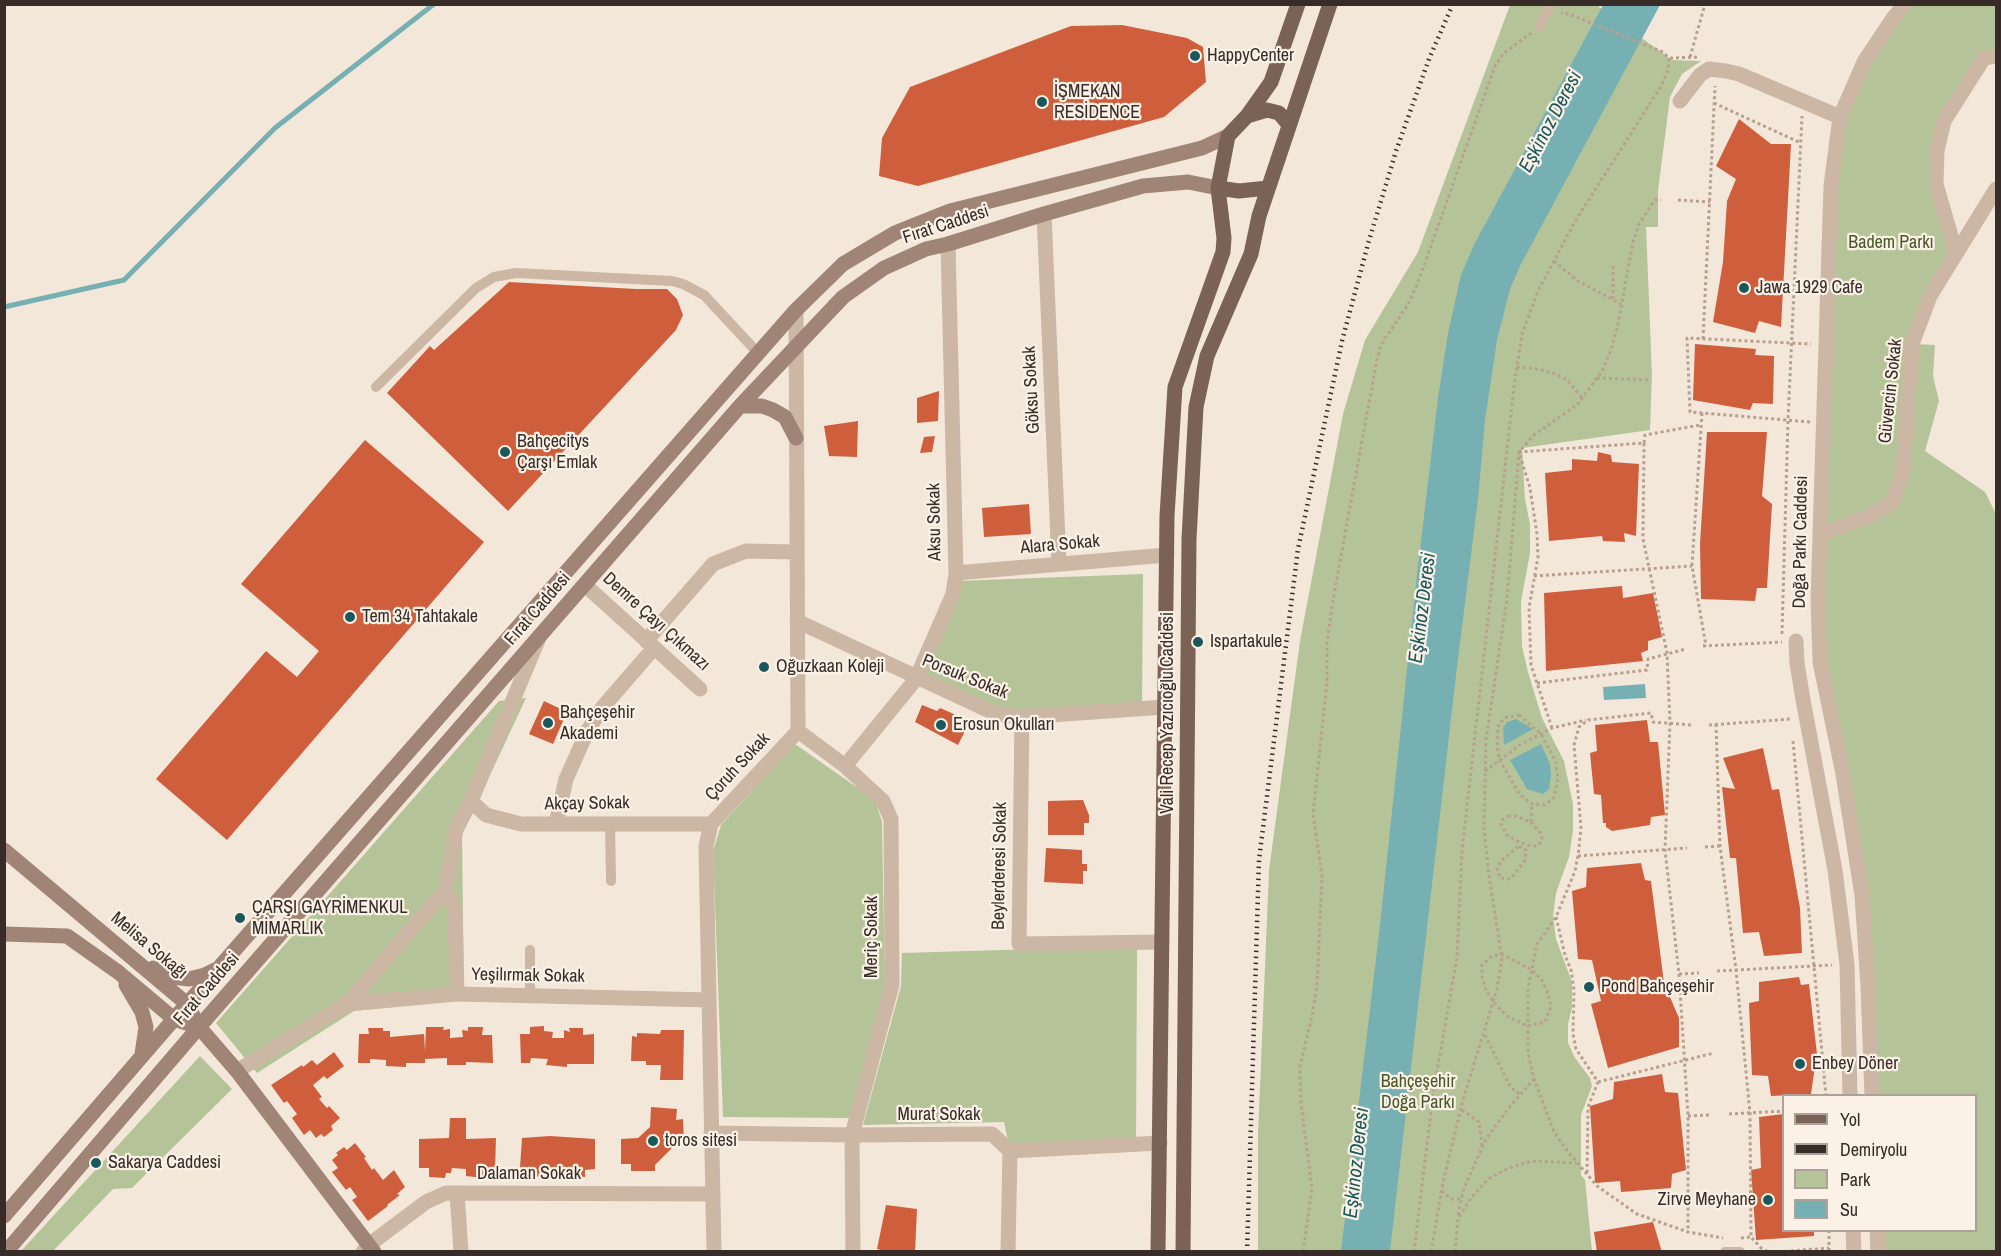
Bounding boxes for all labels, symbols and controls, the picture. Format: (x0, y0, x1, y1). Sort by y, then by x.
place label: HappyCenter (1207, 45, 1294, 67)
marker: HappyCenter (1188, 49, 1202, 63)
water label: Eşkinoz Deresi (1514, 67, 1588, 177)
place label: İŞMEKAN RESİDENCE (1054, 81, 1140, 124)
marker: İŞMEKAN RESİDENCE (1035, 95, 1049, 109)
street label: Fırat Caddesi (900, 201, 992, 249)
park label: Badem Parkı (1848, 232, 1934, 254)
place label: Jawa 1929 Cafe (1756, 277, 1863, 299)
marker: Jawa 1929 Cafe (1737, 281, 1751, 295)
street label: Güvercin Sokak (1875, 338, 1907, 444)
street label: Göksu Sokak (1019, 346, 1045, 434)
place label: Bahçecitys Çarşı Emlak (517, 431, 597, 474)
marker: Bahçecitys Çarşı Emlak (498, 445, 512, 459)
street label: Doğa Parkı Caddesi (1789, 475, 1813, 609)
street label: Aksu Sokak (924, 483, 946, 561)
street label: Alara Sokak (1019, 531, 1101, 559)
water label: Eşkinoz Deresi (1404, 551, 1442, 665)
street label: Fırat Caddesi (501, 568, 575, 650)
street label: Demre Çayı Çıkmazı (598, 568, 714, 676)
place label: Tem 34 Tahtakale (362, 606, 478, 628)
marker: Tem 34 Tahtakale (343, 610, 357, 624)
street label: Vali Recep Yazıcıoğlu Caddesi (1157, 612, 1179, 814)
place label: Ispartakule (1210, 631, 1282, 653)
marker: Ispartakule (1191, 635, 1205, 649)
street label: Porsuk Sokak (919, 650, 1011, 704)
place label: Oğuzkaan Koleji (776, 656, 884, 678)
marker: Oğuzkaan Koleji (757, 660, 771, 674)
place label: Bahçeşehir Akademi (560, 702, 635, 744)
place label: Erosun Okulları (953, 714, 1055, 736)
marker: Bahçeşehir Akademi (541, 716, 555, 730)
marker: Erosun Okulları (934, 718, 948, 732)
street label: Çoruh Sokak (701, 728, 775, 806)
street label: Akçay Sokak (544, 792, 630, 816)
street label: Beylerderesi Sokak (988, 802, 1012, 930)
street label: Meriç Sokak (861, 896, 883, 978)
place label: ÇARŞI GAYRİMENKUL MİMARLIK (252, 897, 408, 940)
street label: Melisa Sokağı (106, 908, 192, 984)
marker: ÇARŞI GAYRİMENKUL MİMARLIK (233, 911, 247, 925)
street label: Fırat Caddesi (170, 948, 244, 1030)
street label: Yeşilırmak Sokak (471, 964, 585, 988)
place label: Pond Bahçeşehir (1601, 976, 1714, 998)
marker: Pond Bahçeşehir (1582, 980, 1596, 994)
place label: Enbey Döner (1812, 1053, 1898, 1075)
marker: Enbey Döner (1793, 1057, 1807, 1071)
park label: Bahçeşehir Doğa Parkı (1381, 1071, 1455, 1114)
legend (1782, 1094, 1977, 1232)
street label: Murat Sokak (898, 1104, 980, 1126)
water label: Eşkinoz Deresi (1339, 1106, 1375, 1220)
text: Yol (1840, 1107, 1860, 1132)
place label: toros sitesi (665, 1130, 737, 1152)
marker: toros sitesi (646, 1134, 660, 1148)
text: Demiryolu (1840, 1137, 1907, 1162)
place label: Sakarya Caddesi (108, 1152, 221, 1174)
marker: Sakarya Caddesi (89, 1156, 103, 1170)
street label: Dalaman Sokak (477, 1163, 581, 1185)
text: Park (1840, 1167, 1870, 1192)
place label: Zirve Meyhane (1658, 1189, 1756, 1211)
marker: Zirve Meyhane (1761, 1193, 1775, 1207)
text: Su (1840, 1197, 1858, 1222)

